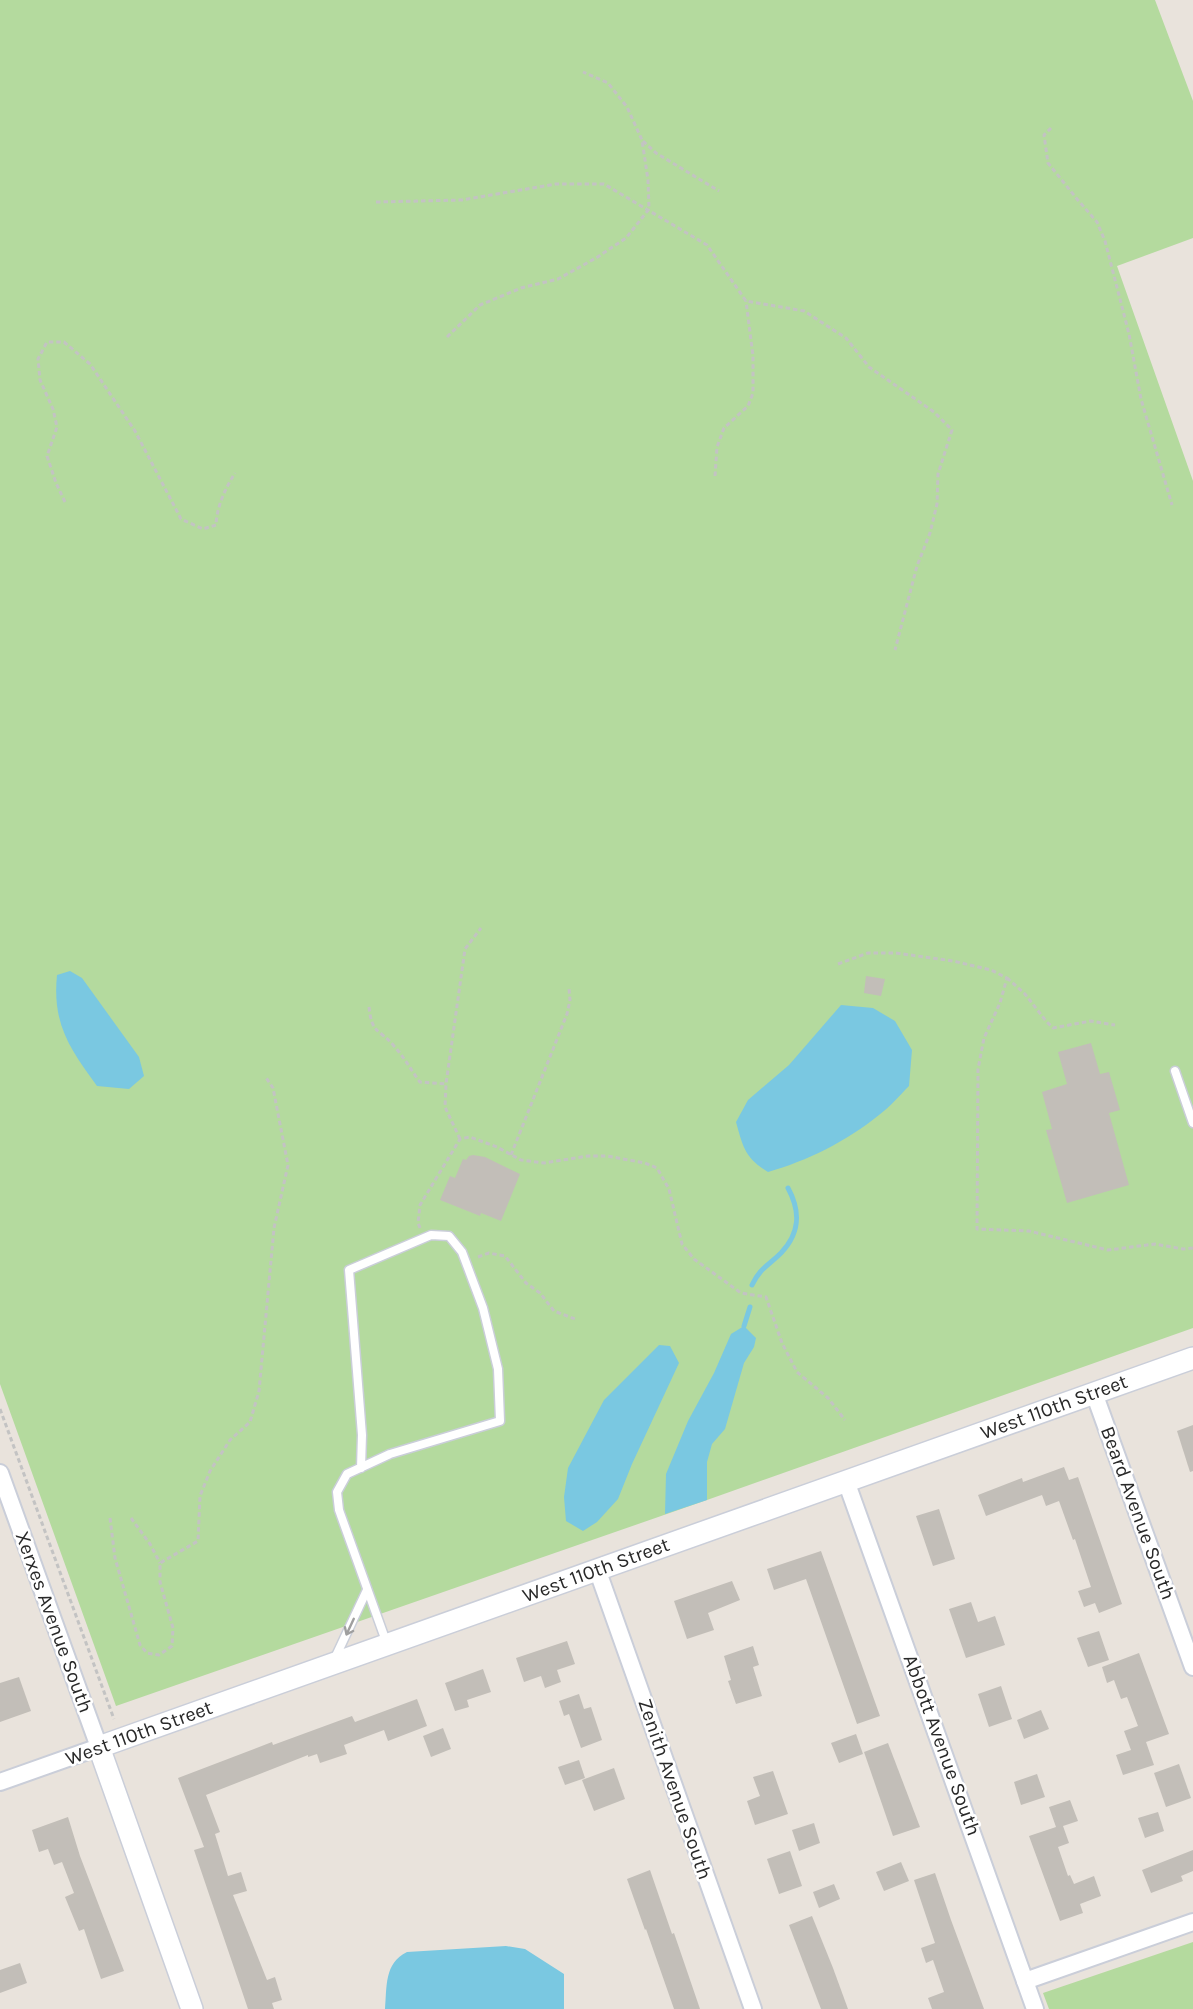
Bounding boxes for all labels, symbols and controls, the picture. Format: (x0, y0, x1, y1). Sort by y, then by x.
street label: West 110th Street (977, 1370, 1131, 1444)
street label: Beard Avenue South (1096, 1423, 1180, 1603)
street label: Xerxes Avenue South (10, 1528, 98, 1716)
street label: West 110th Street (519, 1533, 673, 1607)
one-way arrow (344, 1617, 355, 1635)
street label: Abbott Avenue South (898, 1651, 986, 1839)
street label: West 110th Street (62, 1696, 216, 1770)
street label: Zenith Avenue South (633, 1696, 717, 1882)

